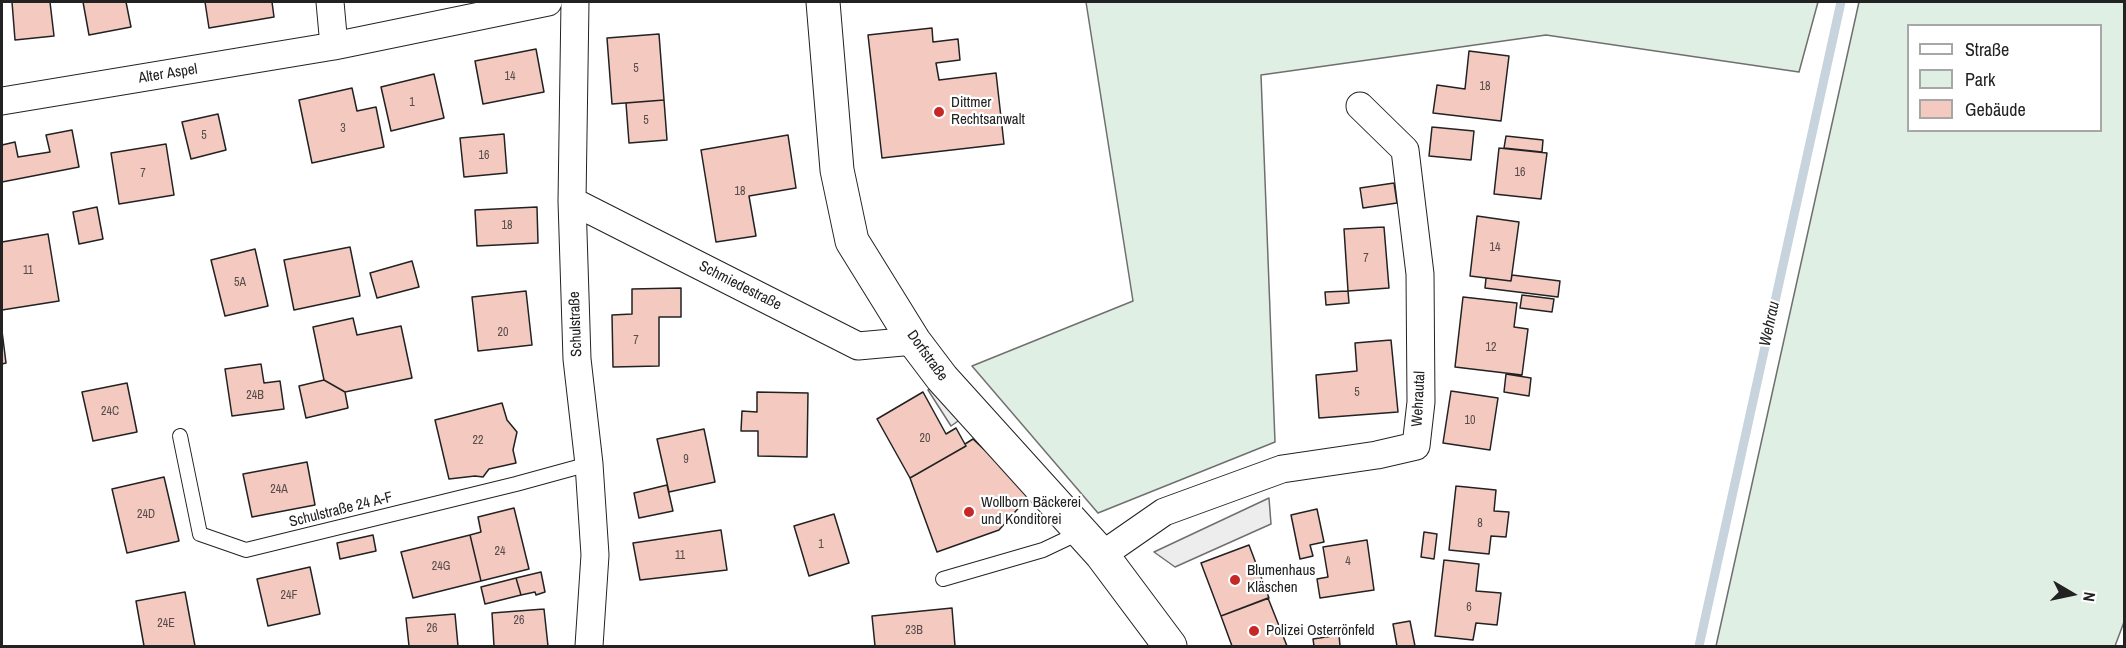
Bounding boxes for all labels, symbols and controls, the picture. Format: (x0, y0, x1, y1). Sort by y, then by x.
legend (1907, 24, 2102, 132)
text: Straße (1965, 37, 2009, 62)
street label: Alter Aspel (137, 60, 199, 88)
house number: 5 (633, 62, 639, 76)
text: Park (1965, 67, 1995, 92)
house number: 14 (505, 70, 515, 84)
house number: 18 (1480, 80, 1490, 94)
place label: Dittmer Rechtsanwalt (951, 94, 1025, 129)
house number: 1 (409, 96, 415, 110)
text: Gebäude (1965, 97, 2026, 122)
marker: Dittmer Rechtsanwalt (932, 105, 946, 119)
house number: 5 (643, 114, 649, 128)
house number: 3 (340, 122, 346, 136)
house number: 5 (201, 129, 207, 143)
house number: 16 (479, 149, 489, 163)
house number: 16 (1515, 166, 1525, 180)
house number: 7 (140, 167, 146, 181)
house number: 18 (735, 185, 745, 199)
house number: 18 (502, 219, 512, 233)
house number: 14 (1490, 241, 1500, 255)
house number: 7 (1363, 252, 1369, 266)
street label: Schmiedestraße (696, 257, 784, 315)
house number: 11 (23, 264, 33, 278)
house number: 5A (234, 276, 246, 290)
street label: Schulstraße (566, 291, 586, 357)
water label: Wehrau (1756, 300, 1784, 348)
house number: 20 (498, 326, 508, 340)
street label: Dorfstraße (903, 327, 951, 385)
house number: 7 (633, 334, 639, 348)
house number: 12 (1486, 341, 1496, 355)
street label: Wehrautal (1409, 371, 1429, 427)
house number: 5 (1354, 386, 1360, 400)
house number: 24B (246, 389, 264, 403)
house number: 24C (101, 405, 119, 419)
house number: 10 (1465, 414, 1475, 428)
house number: 20 (920, 432, 930, 446)
house number: 22 (473, 434, 483, 448)
house number: 9 (683, 453, 689, 467)
house number: 24A (270, 483, 288, 497)
street label: Schulstraße 24 A-F (287, 488, 395, 532)
place label: Wollborn Bäckerei und Konditorei (981, 494, 1081, 529)
marker: Wollborn Bäckerei und Konditorei (962, 505, 976, 519)
house number: 24D (137, 508, 155, 522)
house number: 8 (1477, 517, 1483, 531)
house number: 1 (818, 538, 824, 552)
house number: 24 (495, 545, 505, 559)
house number: 11 (675, 549, 685, 563)
house number: 4 (1345, 555, 1351, 569)
house number: 24G (432, 560, 450, 574)
place label: Blumenhaus Kläschen (1247, 562, 1315, 597)
north arrow (2042, 564, 2102, 624)
marker: Blumenhaus Kläschen (1228, 573, 1242, 587)
house number: 24F (281, 589, 297, 603)
text: N (2078, 590, 2101, 603)
house number: 6 (1466, 601, 1472, 615)
house number: 26 (514, 614, 524, 628)
house number: 24E (157, 617, 175, 631)
house number: 26 (427, 622, 437, 636)
place label: Polizei Osterrönfeld (1266, 622, 1375, 640)
house number: 23B (905, 624, 923, 638)
marker: Polizei Osterrönfeld (1247, 624, 1261, 638)

